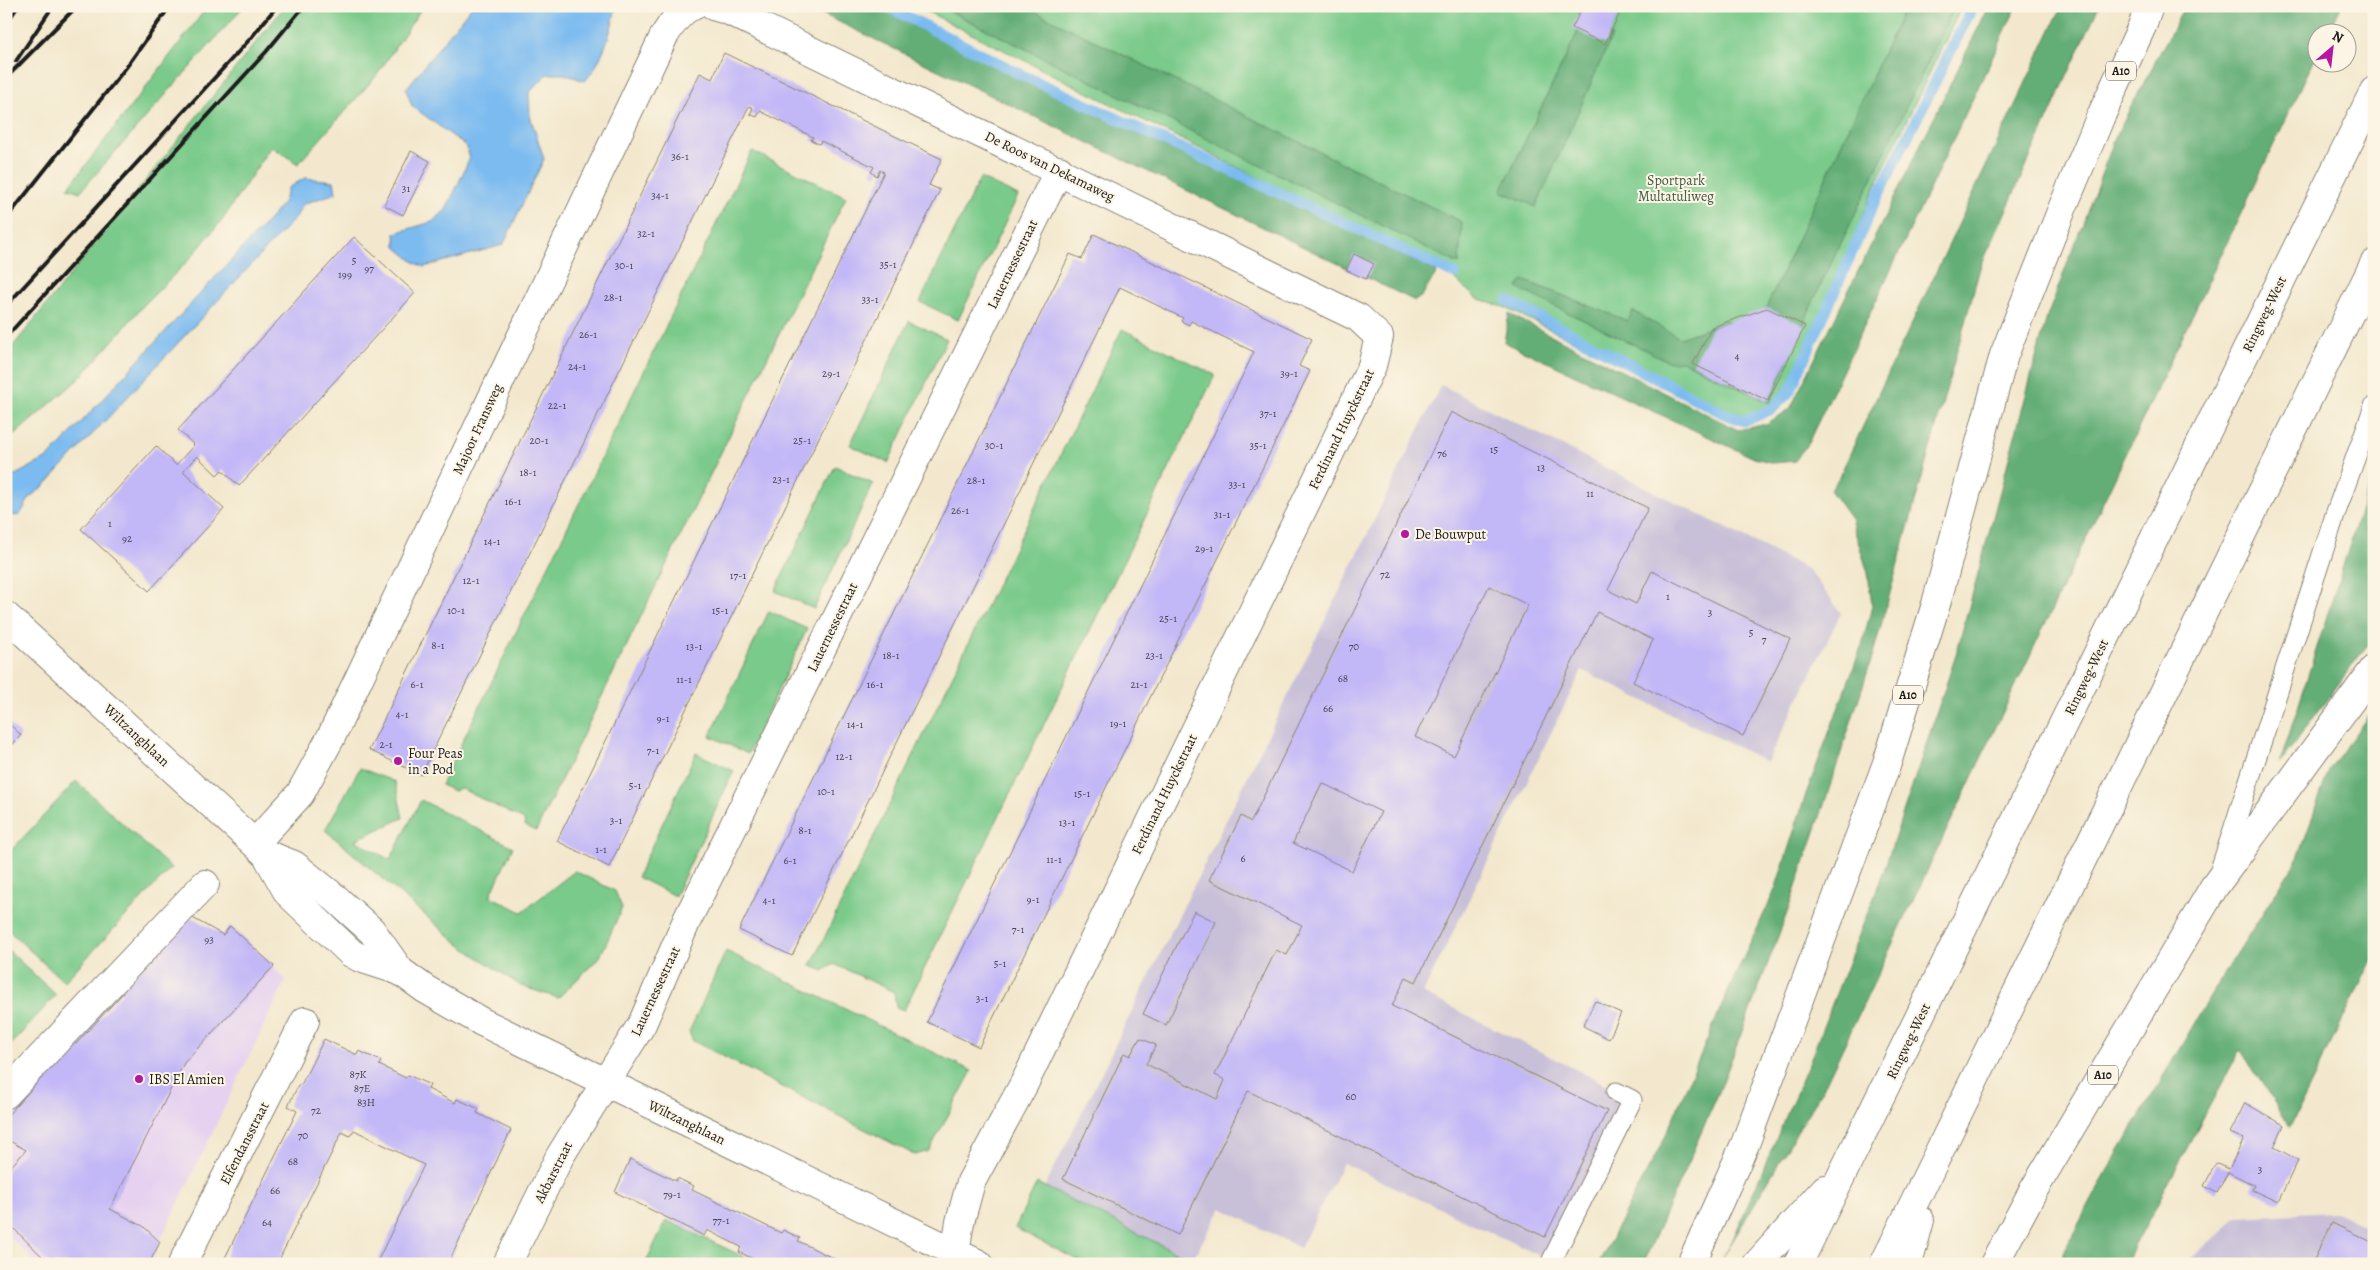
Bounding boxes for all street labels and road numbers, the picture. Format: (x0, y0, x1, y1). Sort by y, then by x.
road number: A10 (2106, 61, 2136, 80)
street label: De Roos van Dekamaweg (982, 127, 1118, 206)
street label: Lauernessestraat (983, 216, 1043, 312)
street label: Ringweg-West (2238, 273, 2291, 355)
street label: Ferdinand Huyckstraat (1304, 365, 1379, 493)
street label: Majoor Fransweg (448, 381, 507, 478)
street label: Lauernessestraat (803, 579, 863, 675)
street label: Ringweg-West (2060, 636, 2113, 718)
road number: A10 (1893, 686, 1923, 704)
street label: Wiltzanghlaan (99, 699, 174, 771)
street label: Ferdinand Huyckstraat (1127, 730, 1202, 858)
street label: Lauernessestraat (626, 943, 685, 1039)
street label: Ringweg-West (1882, 1000, 1935, 1082)
road number: A10 (2088, 1066, 2118, 1084)
street label: Wiltzanghlaan (644, 1095, 729, 1149)
street label: Elfendansstraat (215, 1098, 274, 1188)
street label: Akbarstraat (529, 1138, 577, 1207)

